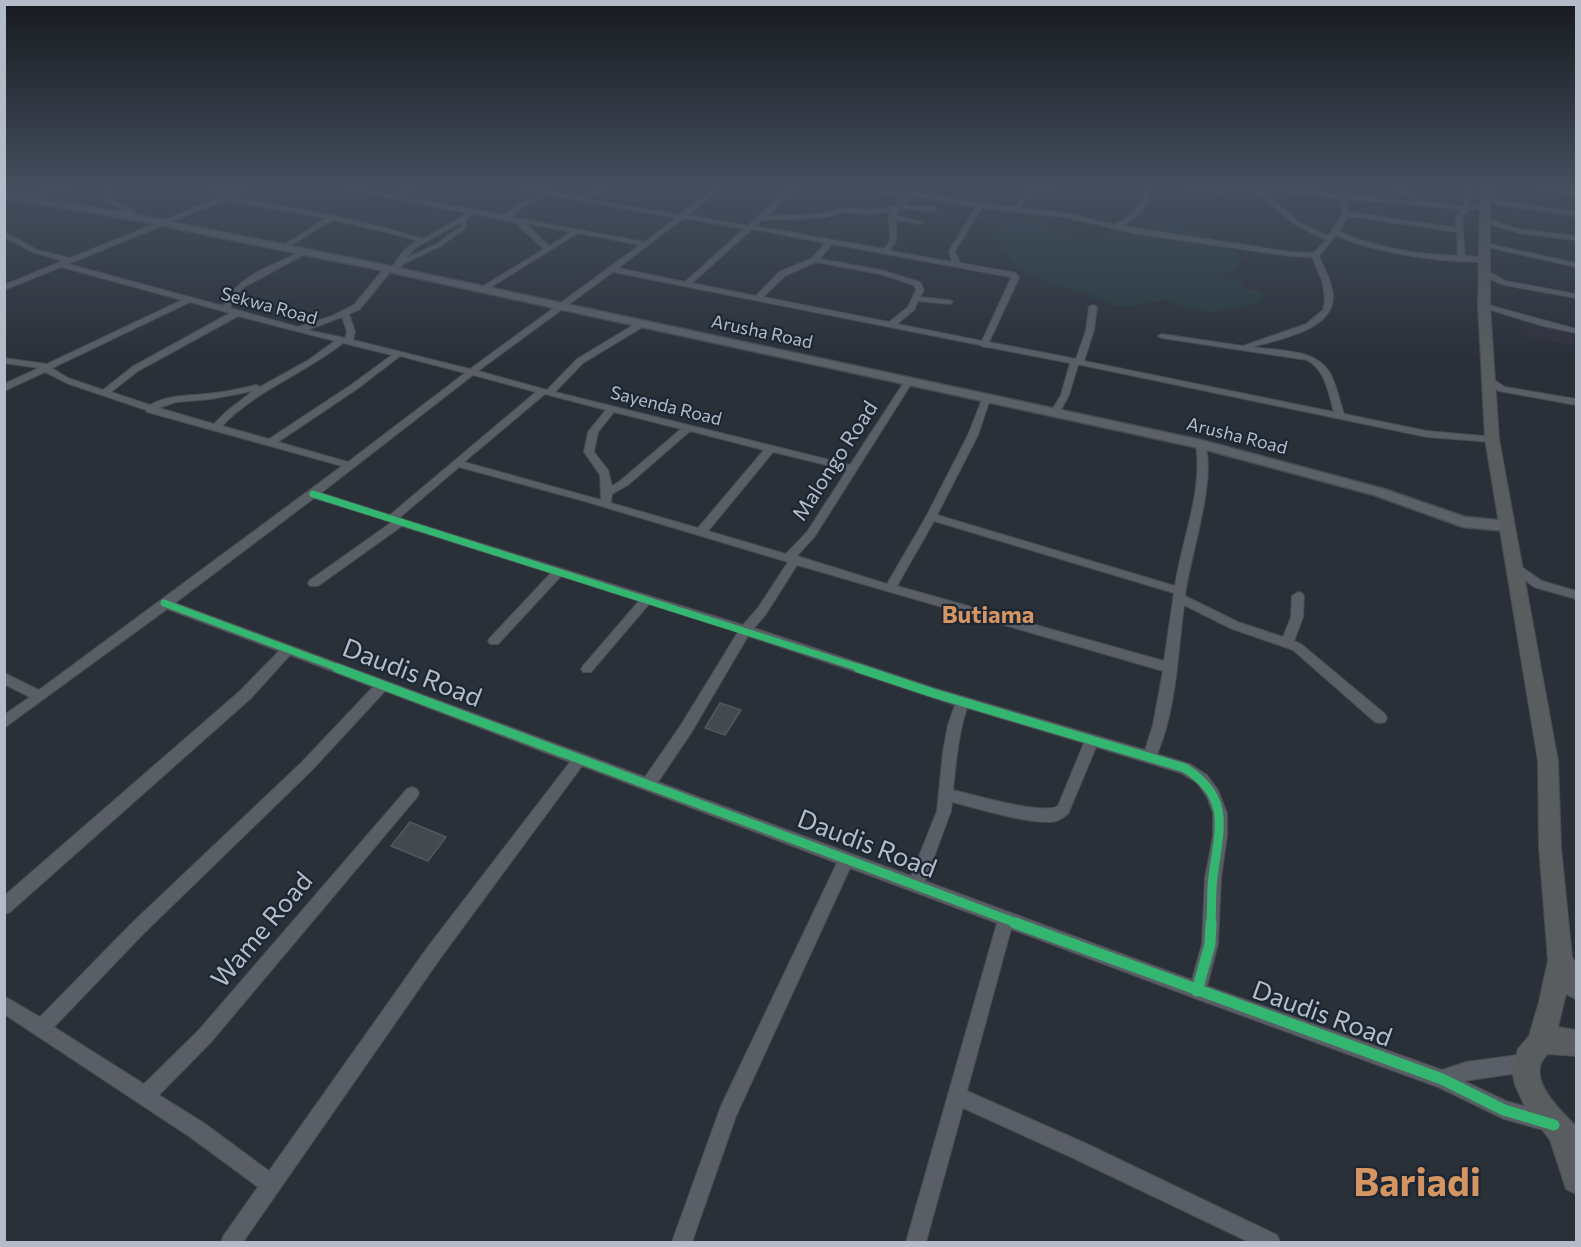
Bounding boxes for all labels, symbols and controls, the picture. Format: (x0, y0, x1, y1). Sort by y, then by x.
street label: Sekwa Road (218, 283, 320, 329)
street label: Arusha Road (709, 311, 815, 353)
street label: Sayenda Road (608, 382, 724, 430)
street label: Malongo Road (787, 396, 883, 526)
street label: Arusha Road (1184, 413, 1290, 459)
district label: Butiama (942, 601, 1034, 629)
street label: Daudis Road (338, 632, 486, 714)
street label: Daudis Road (793, 803, 941, 885)
street label: Wame Road (205, 866, 319, 994)
street label: Daudis Road (1248, 974, 1396, 1054)
district label: Bariadi (1353, 1160, 1481, 1206)

